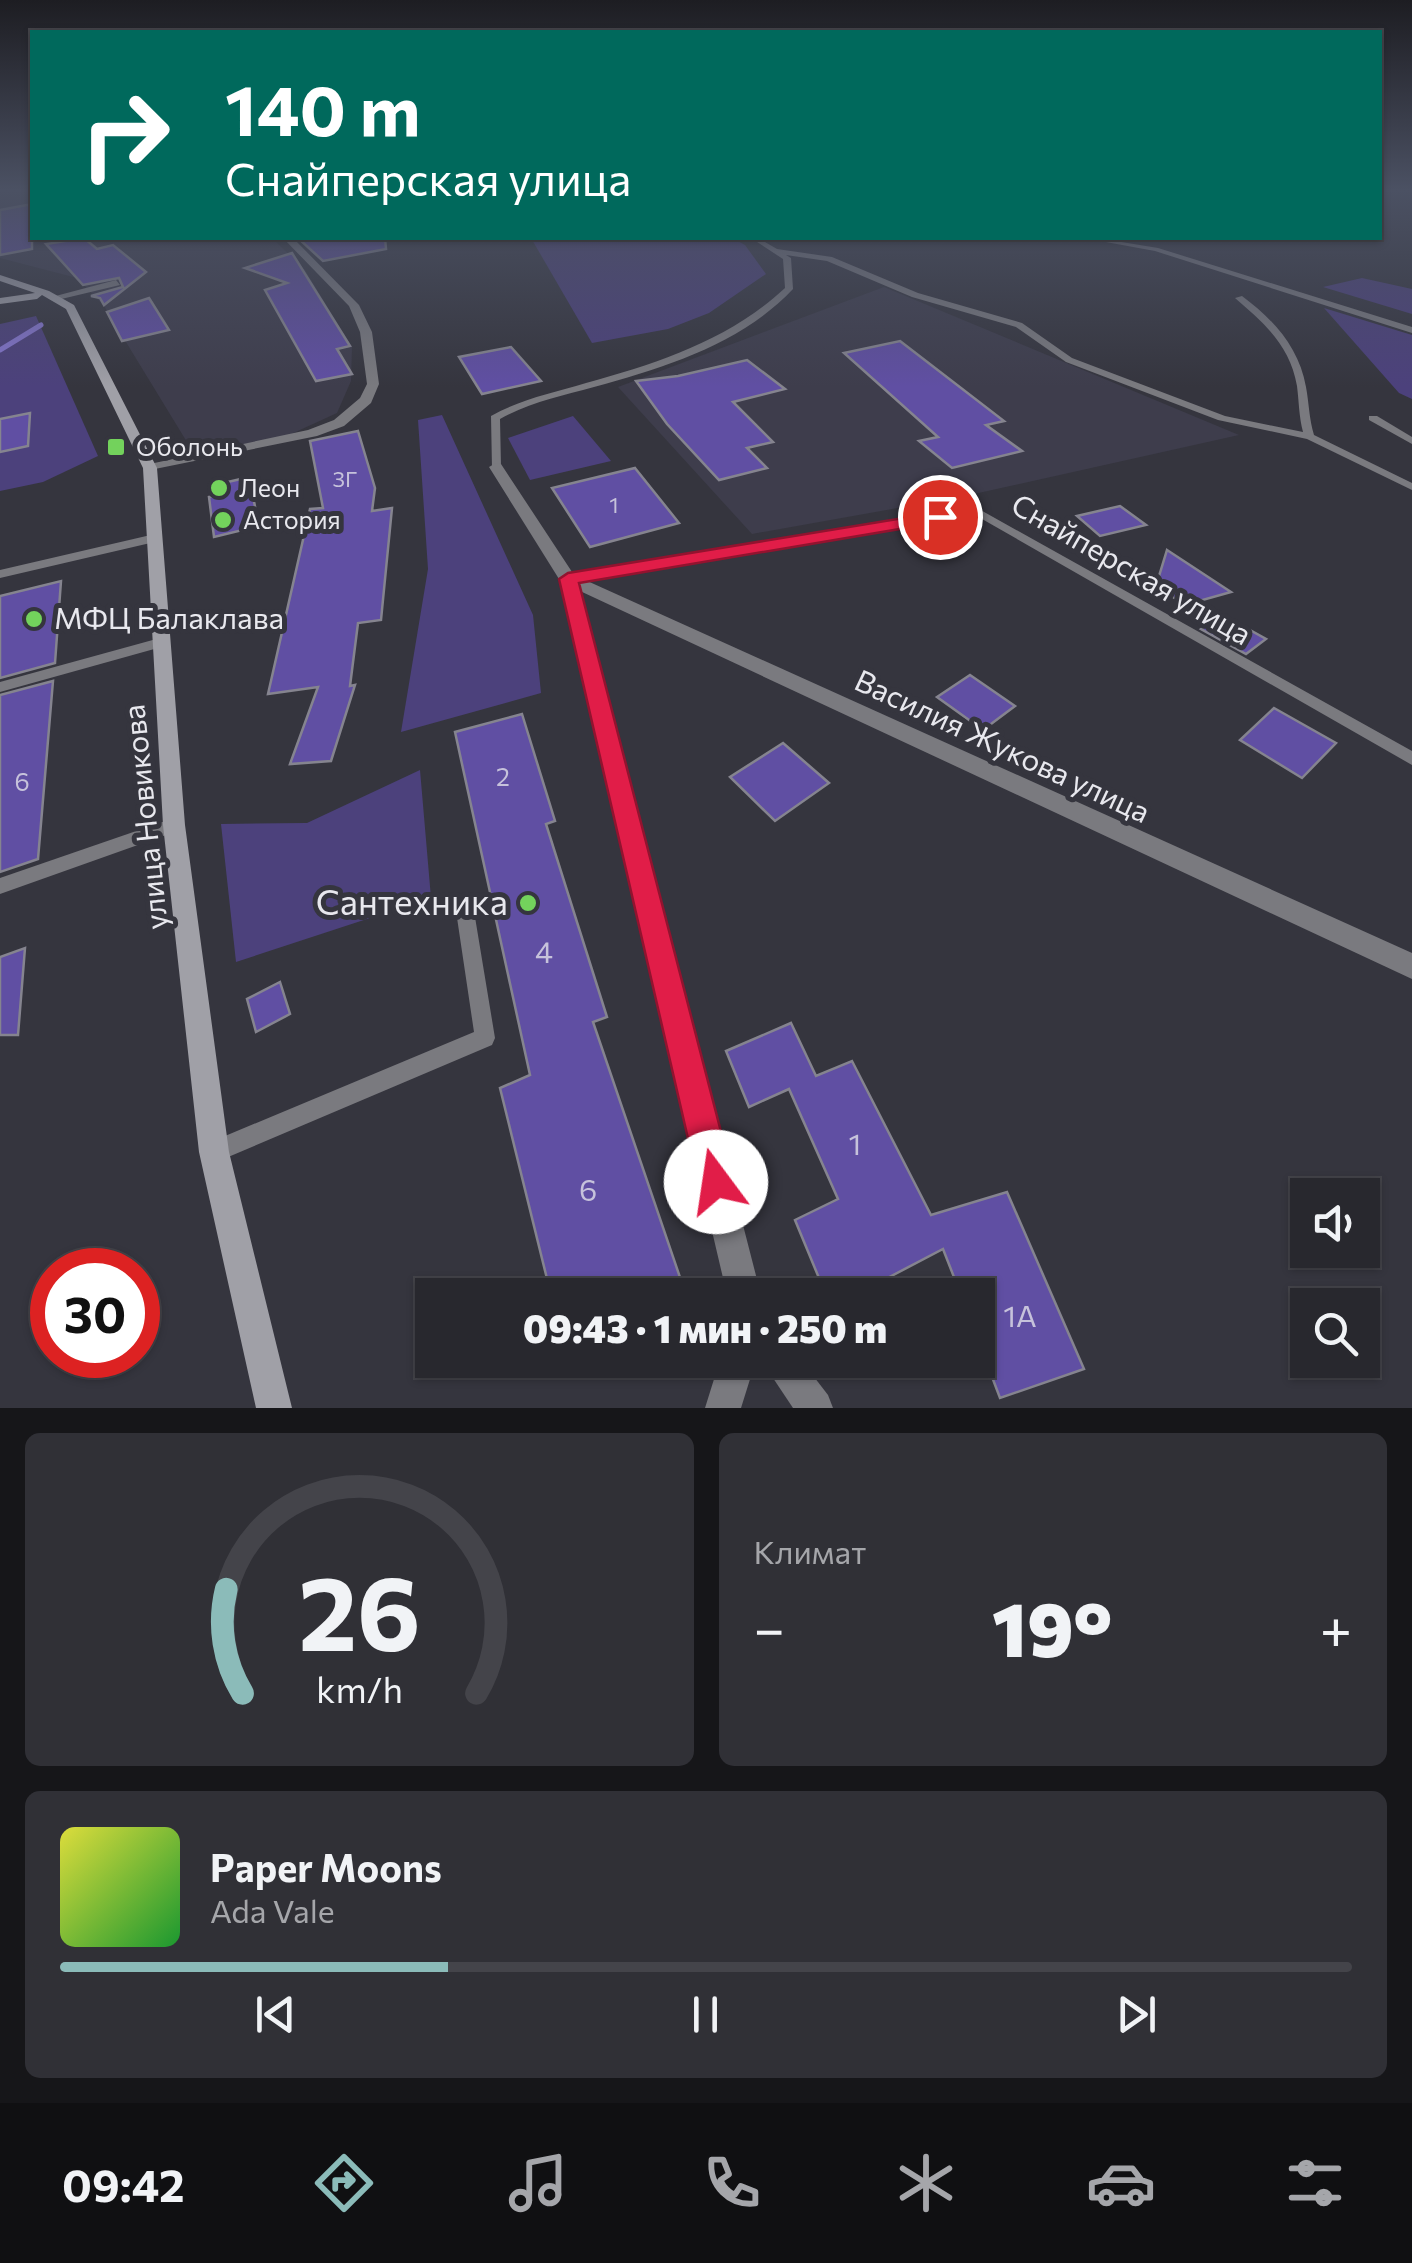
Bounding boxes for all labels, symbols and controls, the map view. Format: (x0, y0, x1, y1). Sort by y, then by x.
text: 140 m (225, 65, 421, 150)
icon: right (60, 70, 190, 200)
text: Снайперская улица (225, 150, 631, 205)
place label: Оболонь (136, 431, 243, 461)
marker: Оболонь (105, 436, 127, 458)
house number: 3Г (333, 465, 358, 492)
place label: Леон (239, 472, 300, 502)
pin (898, 475, 983, 560)
marker: Леон (208, 477, 230, 499)
street label: Снайперская улица (1006, 484, 1259, 652)
icon: arrive (913, 490, 968, 545)
house number: 1 (609, 491, 619, 518)
place label: Астория (243, 504, 341, 534)
marker: Астория (212, 509, 234, 531)
place label: МФЦ Балаклава (54, 598, 284, 635)
marker: МФЦ Балаклава (23, 608, 45, 630)
street label: Василия Жукова улица (850, 660, 1156, 829)
street label: улица Новикова (113, 703, 174, 932)
house number: 2 (496, 761, 510, 791)
house number: 6 (14, 766, 30, 796)
place label: Сантехника (316, 879, 508, 922)
marker: Сантехника (517, 892, 539, 914)
house number: 4 (535, 932, 553, 969)
house number: 1 (849, 1124, 861, 1161)
position arrow (664, 1130, 768, 1234)
house number: 6 (579, 1170, 597, 1207)
map controls (1290, 1178, 1380, 1378)
button: sound (1290, 1178, 1380, 1268)
speed limit sign: 30 (30, 1248, 160, 1378)
button: search (1290, 1288, 1380, 1378)
house number: 1А (1003, 1296, 1037, 1333)
text: 09:43 · 1 мин · 250 m (523, 1304, 887, 1351)
text: Климат (754, 1531, 866, 1571)
text: 26 (298, 1545, 421, 1672)
text: 19° (992, 1581, 1112, 1672)
text: − (754, 1593, 785, 1660)
text: + (1320, 1593, 1352, 1660)
text: km/h (316, 1667, 403, 1710)
text: Paper Moons (210, 1843, 442, 1890)
text: Ada Vale (210, 1890, 335, 1930)
icon: previous (248, 1987, 303, 2042)
icon: pause (678, 1987, 733, 2042)
icon: next (1109, 1987, 1164, 2042)
icon: directions (309, 2148, 379, 2218)
icon: music (503, 2148, 573, 2218)
icon: phone (697, 2148, 767, 2218)
icon: climate (891, 2148, 961, 2218)
icon: car (1086, 2148, 1156, 2218)
icon: filters (1280, 2148, 1350, 2218)
text: 09:42 (62, 2156, 185, 2211)

